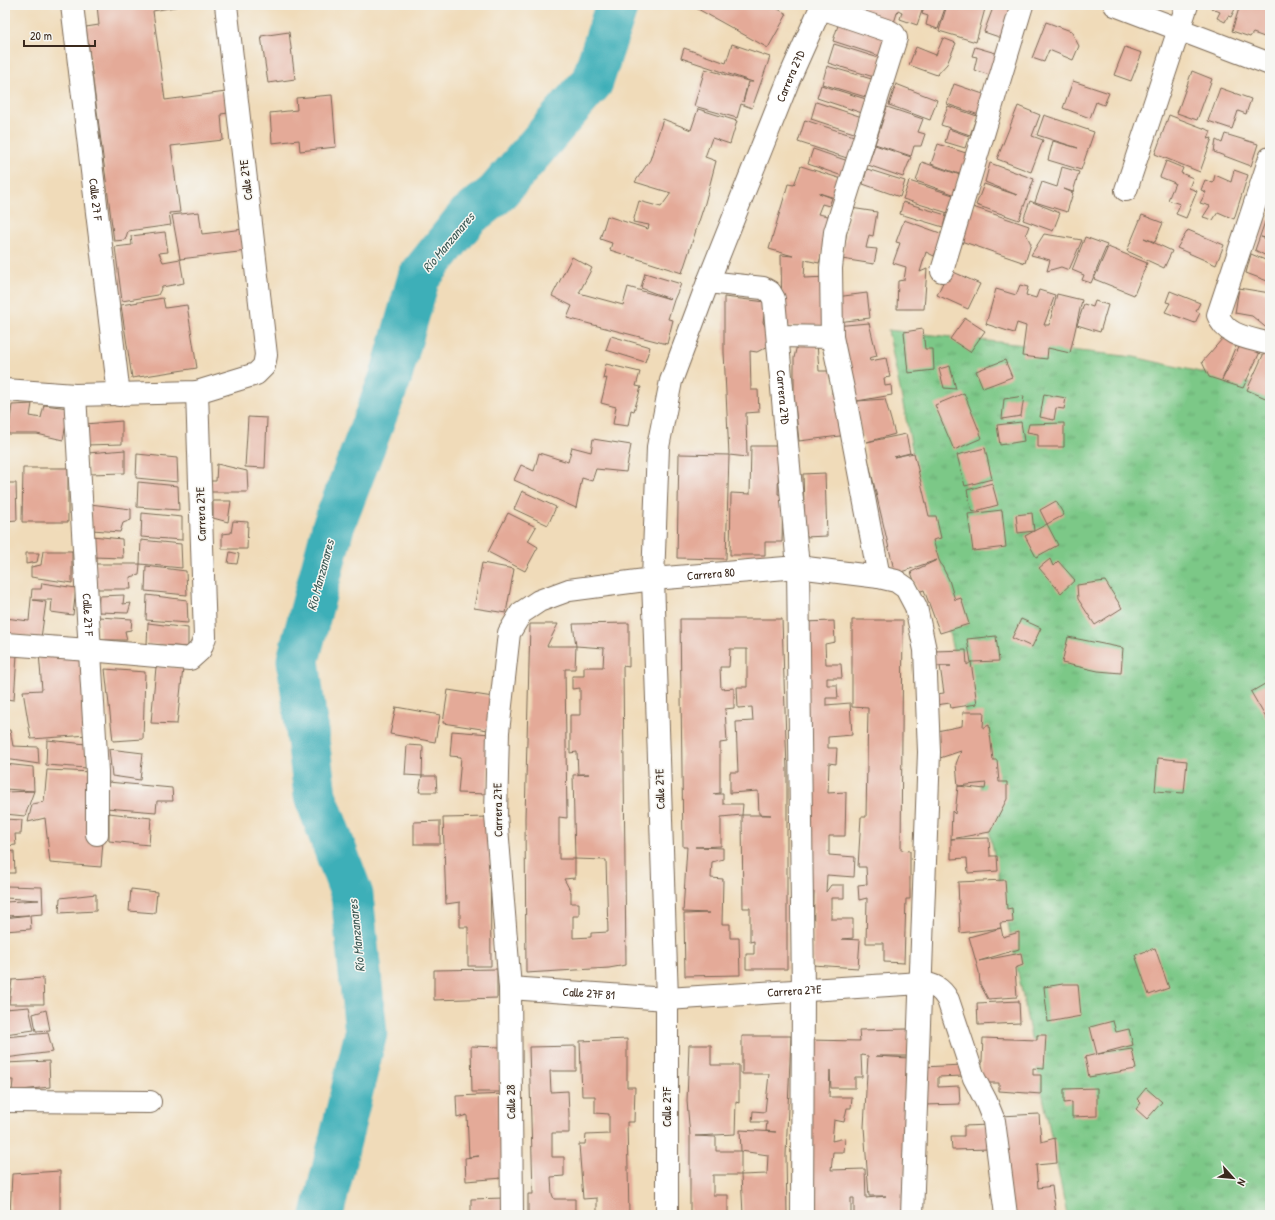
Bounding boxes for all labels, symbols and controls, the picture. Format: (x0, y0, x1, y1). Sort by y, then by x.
scale bar (24, 22, 95, 48)
text: 20 m (30, 27, 52, 44)
street label: Carrera 27D (772, 47, 809, 104)
street label: Calle 27E (234, 158, 256, 201)
street label: Calle 27 F (85, 177, 107, 222)
water label: Río Manzanares (418, 208, 479, 276)
street label: Carrera 27D (772, 369, 794, 425)
street label: Carrera 27E (191, 486, 210, 541)
water label: Río Manzanares (302, 537, 338, 612)
street label: Carrera 80 (686, 563, 736, 584)
street label: Calle 27 F (79, 593, 98, 637)
street label: Calle 27E (650, 768, 669, 810)
street label: Carrera 27E (489, 782, 506, 837)
water label: Río Manzanares (343, 898, 369, 973)
street label: Carrera 27E (767, 980, 823, 1001)
street label: Calle 27F 81 (562, 983, 616, 1003)
street label: Calle 28 (502, 1084, 519, 1120)
street label: Calle 27F (658, 1086, 675, 1127)
north arrow (1213, 1158, 1253, 1198)
text: N (1234, 1177, 1249, 1188)

